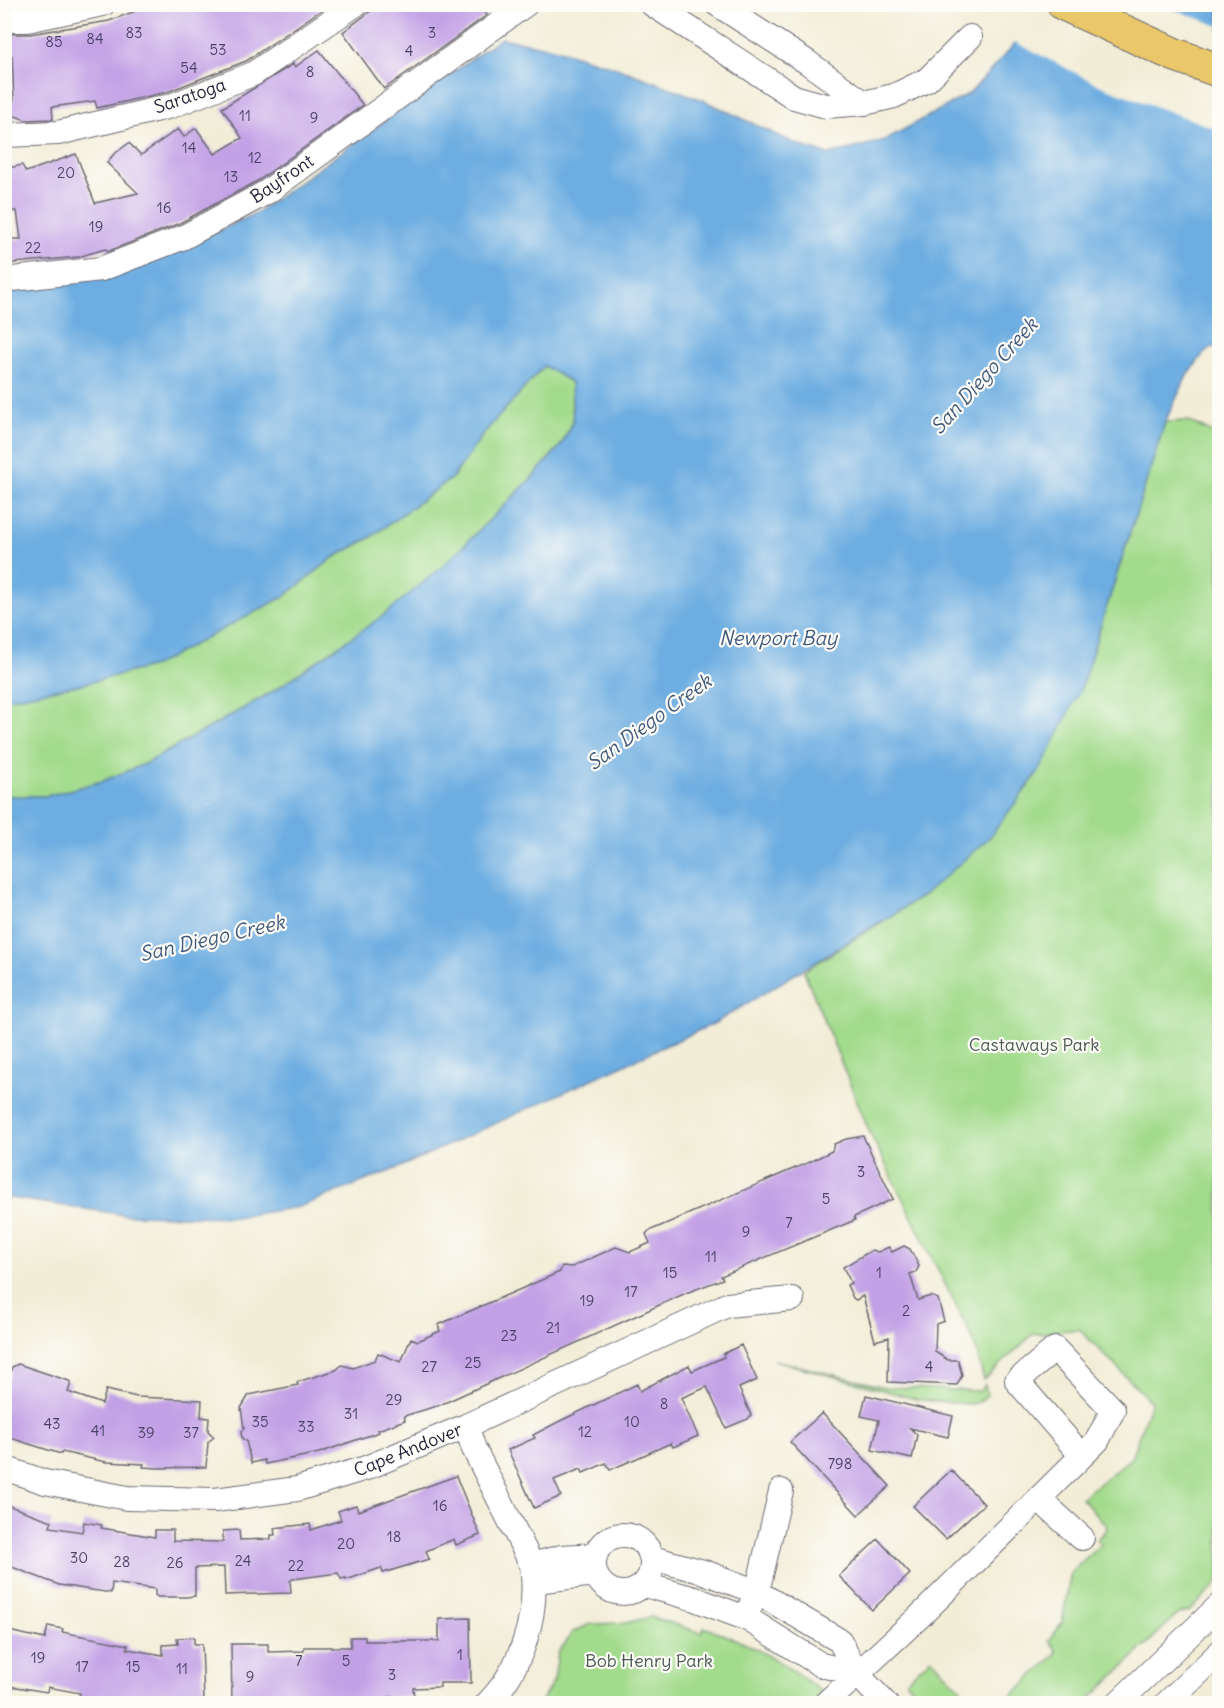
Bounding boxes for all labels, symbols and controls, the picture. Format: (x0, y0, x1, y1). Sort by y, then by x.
house number: 83 (125, 23, 143, 42)
house number: 3 (428, 23, 436, 42)
house number: 84 (86, 29, 104, 48)
house number: 85 (45, 32, 63, 51)
house number: 53 (209, 40, 227, 59)
house number: 4 (405, 41, 414, 60)
house number: 54 (180, 58, 198, 77)
house number: 8 (306, 62, 314, 81)
street label: Saratoga (151, 73, 229, 118)
house number: 11 (239, 106, 251, 125)
house number: 9 (310, 108, 318, 127)
house number: 14 (182, 138, 197, 157)
house number: 12 (248, 148, 262, 167)
street label: Bayfront (246, 149, 318, 208)
house number: 20 (57, 163, 75, 182)
house number: 13 (224, 167, 238, 186)
house number: 16 (157, 198, 171, 217)
house number: 19 (89, 217, 103, 236)
house number: 22 (25, 238, 41, 257)
water label: San Diego Creek (925, 311, 1044, 439)
water label: Newport Bay (719, 625, 839, 650)
water label: San Diego Creek (582, 667, 717, 775)
water label: San Diego Creek (137, 908, 288, 966)
park label: Castaways Park (969, 1033, 1099, 1056)
house number: 3 (857, 1162, 865, 1181)
house number: 5 (822, 1189, 830, 1208)
house number: 7 (785, 1213, 793, 1232)
house number: 9 (742, 1222, 750, 1241)
house number: 11 (705, 1247, 717, 1266)
house number: 15 (663, 1263, 677, 1282)
house number: 1 (876, 1263, 882, 1282)
house number: 17 (624, 1282, 638, 1301)
house number: 19 (580, 1291, 594, 1310)
house number: 2 (902, 1301, 910, 1320)
house number: 21 (546, 1318, 560, 1337)
house number: 23 (501, 1326, 517, 1345)
house number: 25 (465, 1353, 481, 1372)
house number: 27 (421, 1357, 437, 1376)
house number: 4 (925, 1357, 934, 1376)
house number: 29 (386, 1390, 402, 1409)
house number: 8 (660, 1394, 668, 1413)
house number: 31 (344, 1404, 358, 1423)
house number: 35 (251, 1412, 269, 1431)
house number: 10 (624, 1412, 640, 1431)
house number: 43 (43, 1414, 61, 1433)
house number: 33 (297, 1417, 315, 1436)
street label: Cape Andover (350, 1417, 466, 1482)
house number: 41 (91, 1421, 105, 1440)
house number: 12 (578, 1422, 592, 1441)
house number: 39 (137, 1423, 155, 1442)
house number: 37 (183, 1423, 199, 1442)
house number: 798 (828, 1454, 852, 1473)
house number: 16 (433, 1496, 447, 1515)
house number: 18 (387, 1527, 401, 1546)
house number: 20 (337, 1534, 355, 1553)
house number: 30 (70, 1548, 88, 1567)
house number: 24 (235, 1551, 252, 1570)
house number: 28 (114, 1552, 130, 1571)
house number: 26 (167, 1553, 183, 1572)
house number: 22 (288, 1556, 304, 1575)
house number: 1 (457, 1645, 463, 1664)
house number: 19 (31, 1648, 45, 1667)
park label: Bob Henry Park (585, 1649, 713, 1672)
house number: 7 (295, 1651, 303, 1670)
house number: 5 (342, 1651, 350, 1670)
house number: 17 (75, 1657, 89, 1676)
house number: 15 (126, 1657, 140, 1676)
house number: 11 (176, 1659, 188, 1678)
house number: 3 (388, 1665, 396, 1684)
house number: 9 (246, 1667, 254, 1686)

